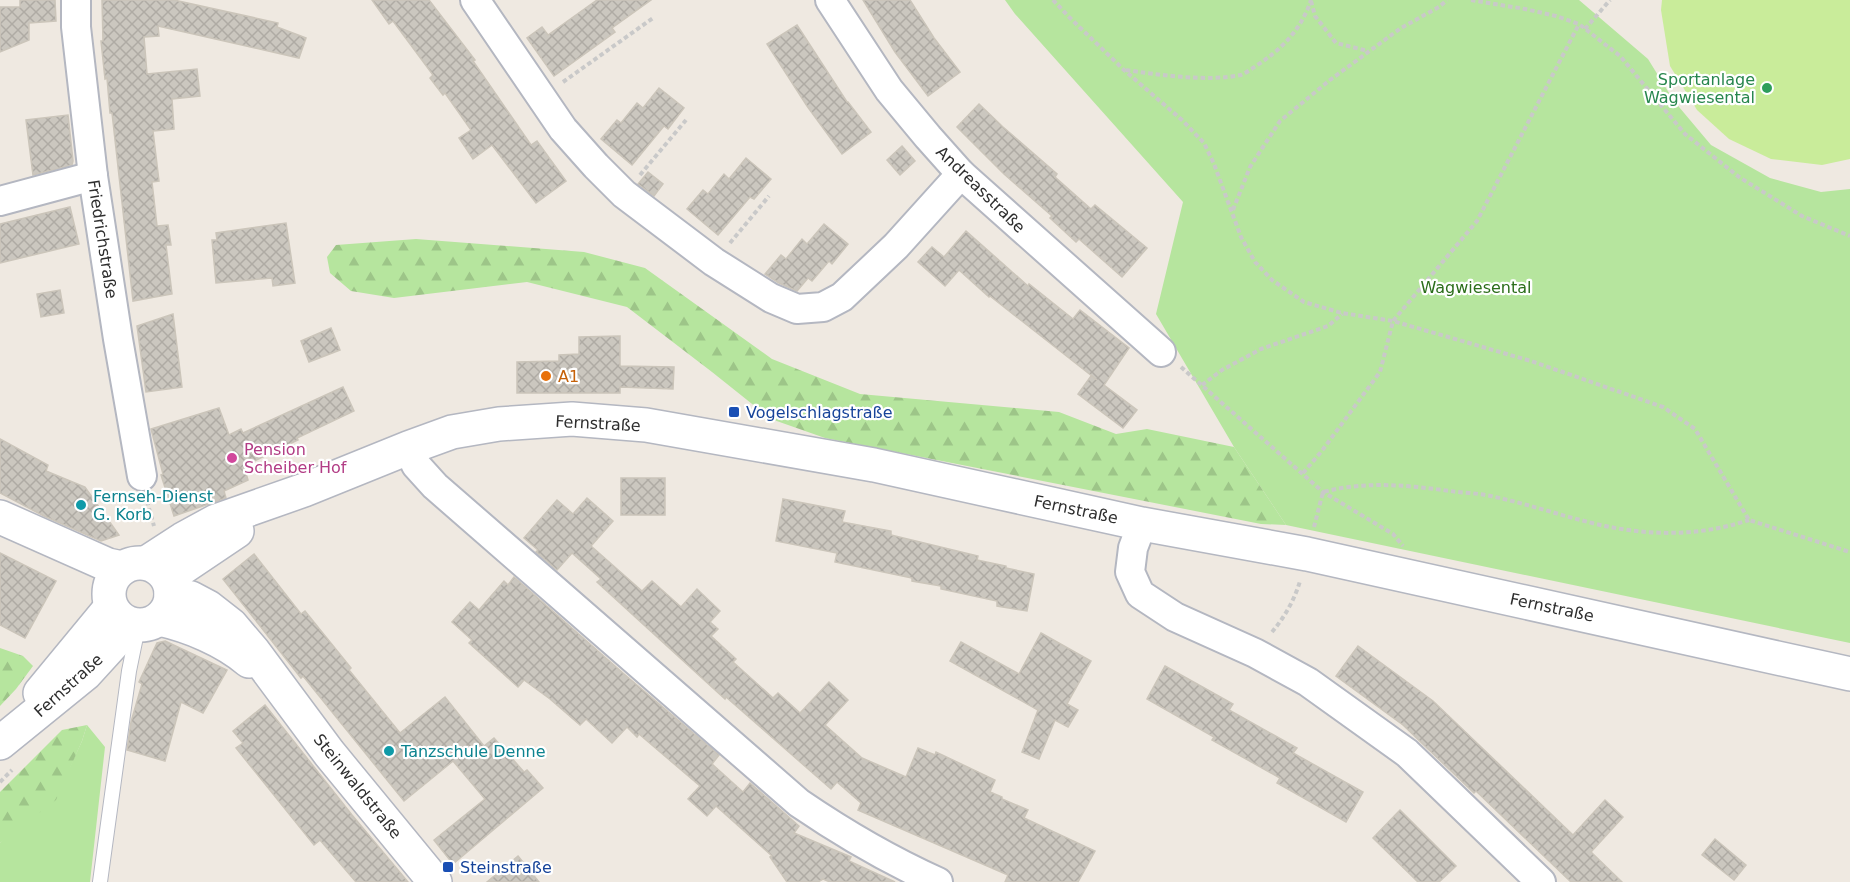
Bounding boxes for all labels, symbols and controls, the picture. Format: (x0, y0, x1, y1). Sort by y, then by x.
place label: Sportanlage Wagwiesental (1644, 70, 1755, 107)
marker: Sportanlage Wagwiesental (1760, 81, 1774, 95)
street label: Andreasstraße (932, 142, 1029, 237)
street label: Friedrichstraße (84, 178, 121, 300)
park label: Wagwiesental (1421, 278, 1531, 297)
place label: A1 (558, 367, 579, 386)
marker: A1 (539, 369, 553, 383)
place label: Vogelschlagstraße (746, 403, 893, 422)
marker: Vogelschlagstraße (727, 405, 741, 419)
street label: Fernstraße (555, 412, 641, 435)
place label: Pension Scheiber Hof (244, 440, 347, 477)
marker: Pension Scheiber Hof (225, 451, 239, 465)
place label: Fernseh-Dienst G. Korb (93, 487, 213, 524)
street label: Fernstraße (1032, 491, 1120, 528)
marker: Fernseh-Dienst G. Korb (74, 498, 88, 512)
street label: Fernstraße (1508, 589, 1596, 626)
street label: Fernstraße (30, 650, 106, 721)
street label: Steinwaldstraße (310, 730, 406, 843)
place label: Tanzschule Denne (400, 742, 546, 761)
marker: Tanzschule Denne (382, 744, 396, 758)
place label: Steinstraße (460, 858, 552, 877)
marker: Steinstraße (441, 860, 455, 874)

